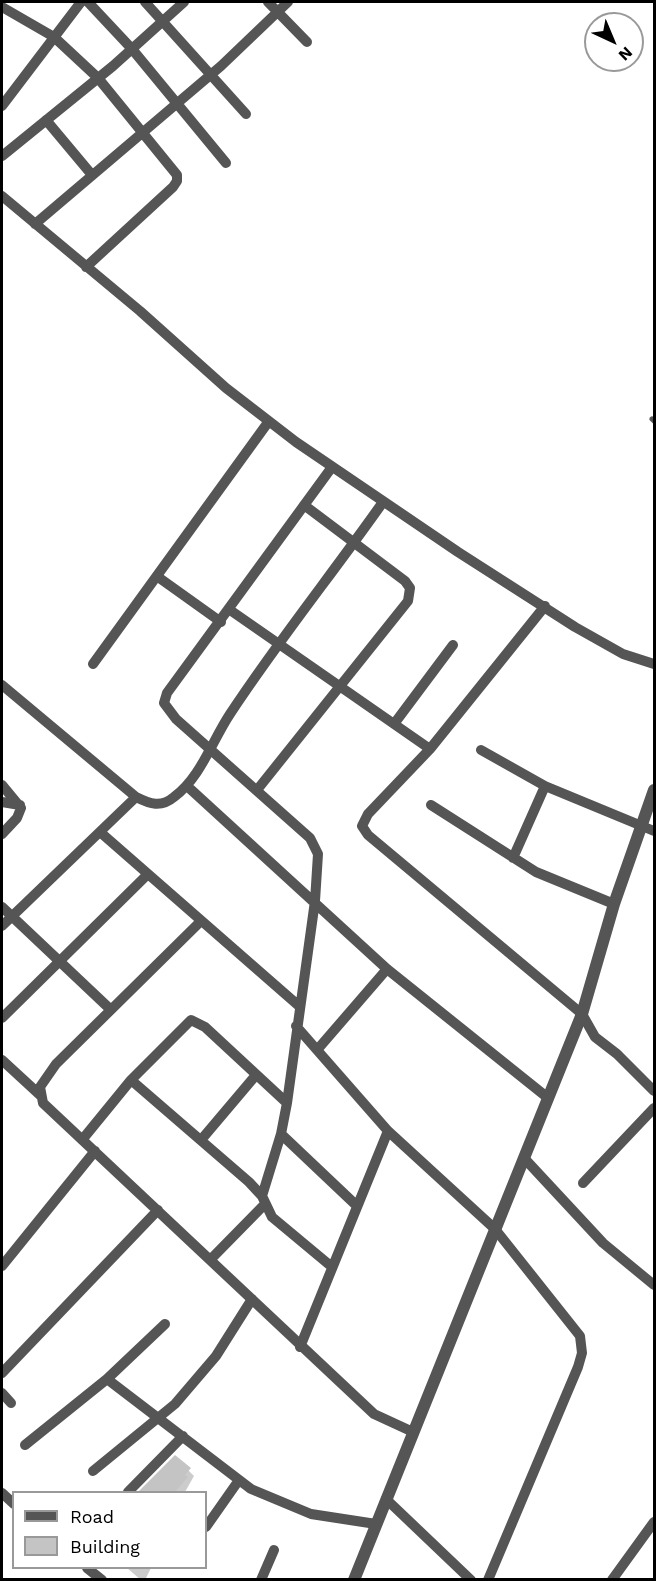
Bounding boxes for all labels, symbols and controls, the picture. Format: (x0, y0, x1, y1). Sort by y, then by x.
north arrow (584, 12, 644, 72)
text: N (615, 43, 636, 65)
legend (12, 1491, 207, 1569)
text: Road (70, 1506, 114, 1527)
text: Building (70, 1536, 140, 1557)

